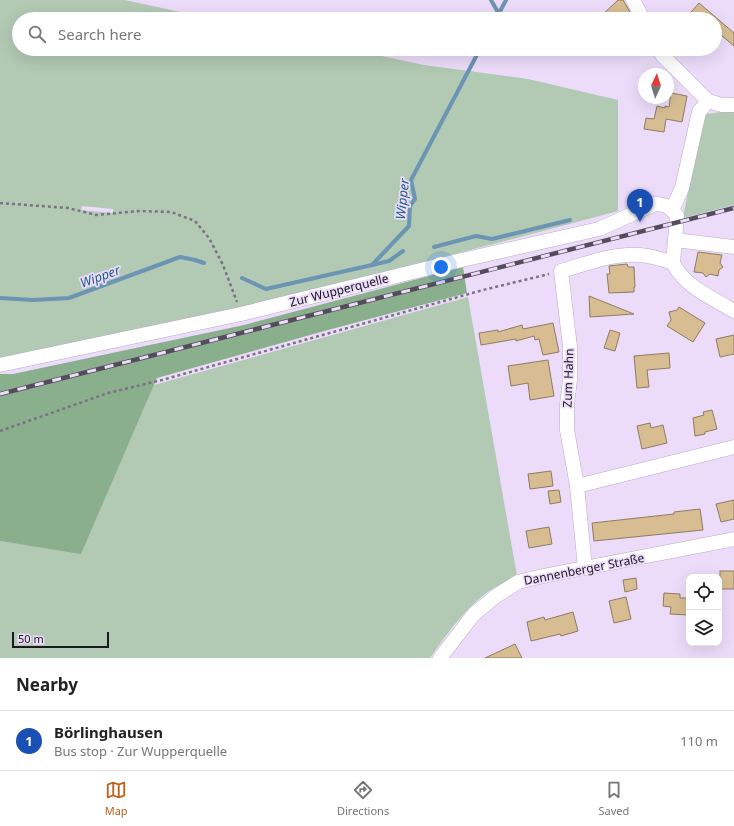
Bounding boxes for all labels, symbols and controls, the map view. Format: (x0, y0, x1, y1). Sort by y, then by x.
search box (12, 12, 722, 56)
icon: search (26, 23, 48, 45)
text: Search here (58, 24, 141, 44)
north arrow (638, 68, 674, 104)
water label: Wipper (391, 177, 413, 220)
pin: 1 (627, 189, 653, 222)
your location (431, 257, 451, 277)
water label: Wipper (78, 260, 123, 292)
street label: Zur Wupperquelle (288, 269, 391, 311)
street label: Zum Hahn (558, 348, 578, 408)
street label: Dannenberger Straße (522, 549, 646, 589)
map controls (686, 574, 722, 646)
button: locate (686, 574, 722, 610)
button: layers (686, 610, 722, 646)
scale bar (12, 630, 109, 649)
text: 50 m (18, 631, 44, 646)
text: Nearby (16, 673, 78, 696)
text: Börlinghausen (54, 722, 163, 742)
text: 1 (25, 732, 33, 750)
text: 110 m (680, 732, 718, 750)
text: Bus stop · Zur Wupperquelle (54, 742, 227, 760)
tab: Map (105, 779, 128, 818)
tab: Directions (337, 779, 389, 818)
tab: Saved (599, 779, 629, 818)

